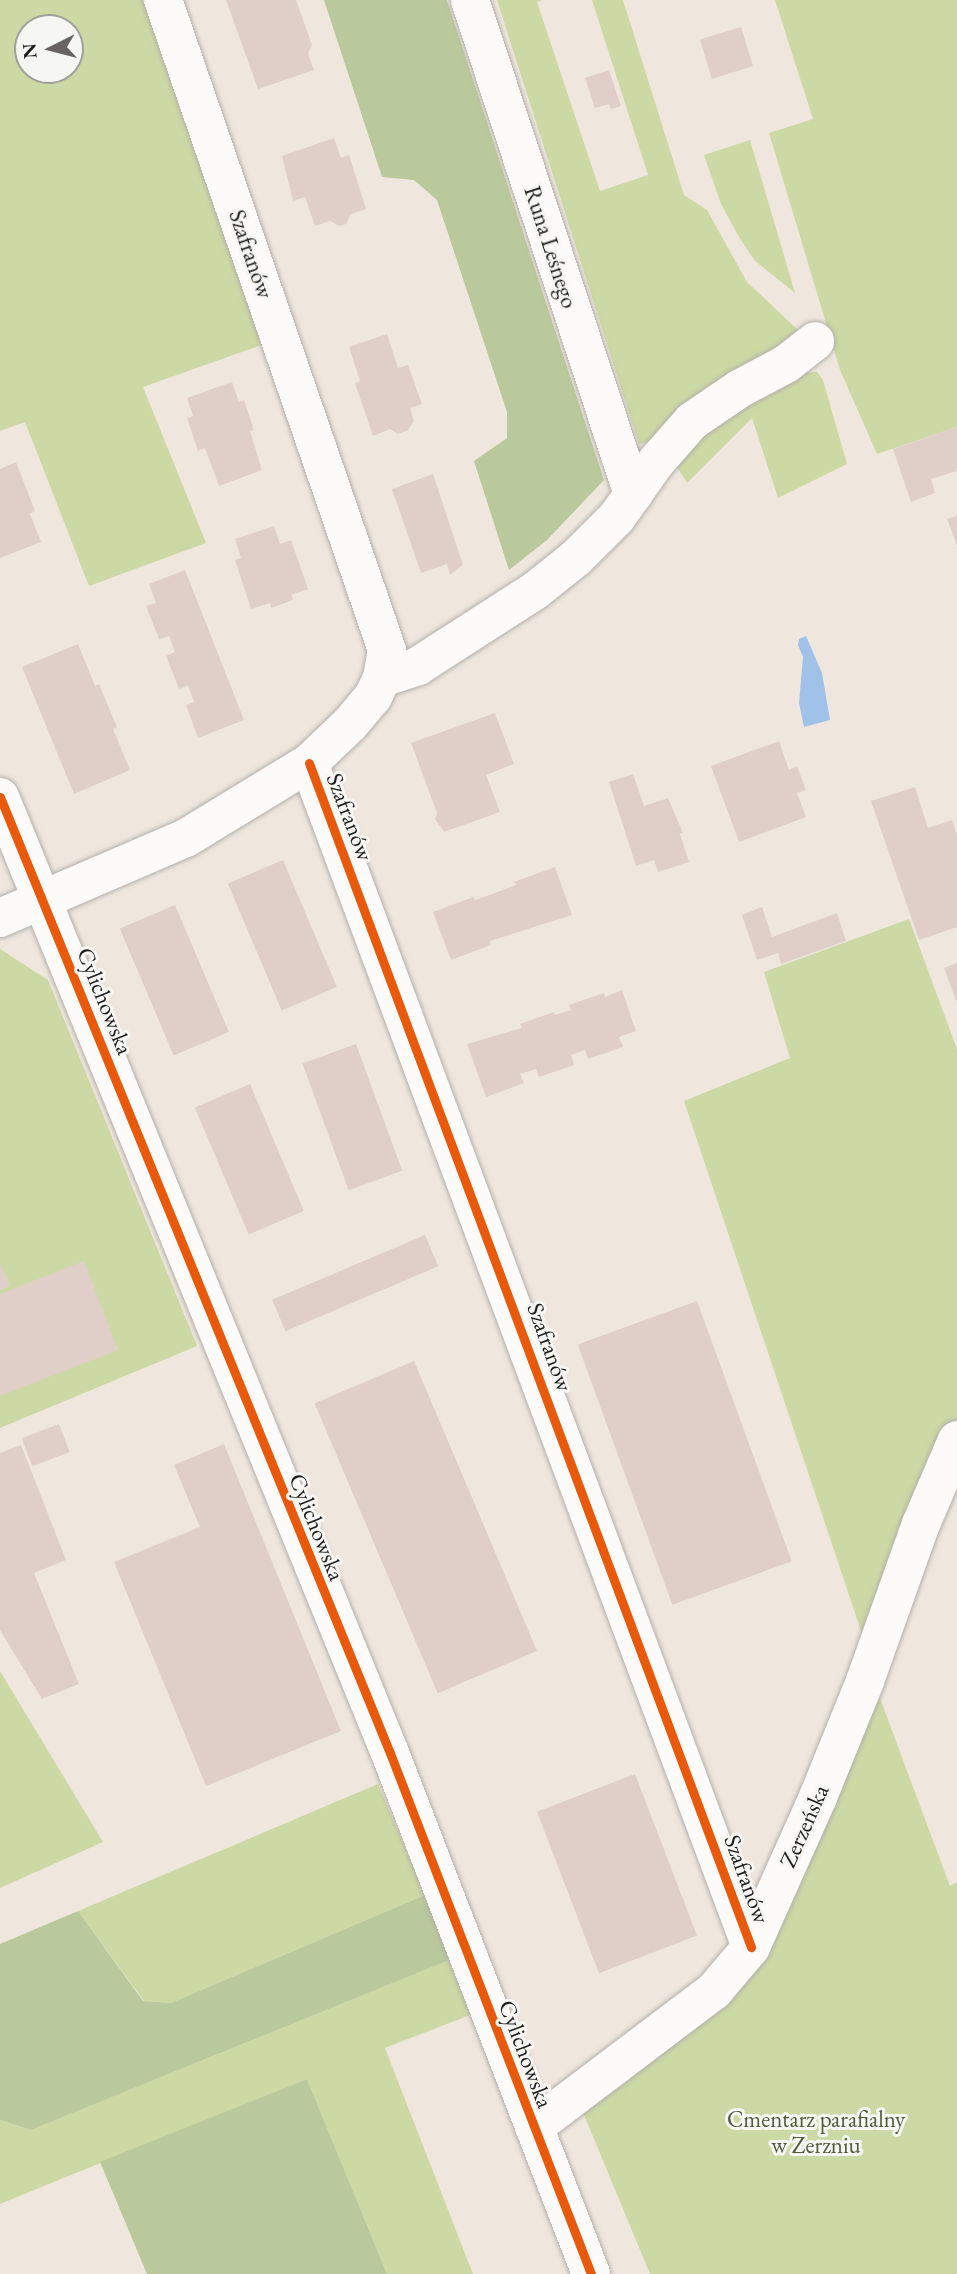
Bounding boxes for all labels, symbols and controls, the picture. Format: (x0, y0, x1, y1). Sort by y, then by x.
north arrow (14, 14, 84, 84)
text: N (16, 42, 43, 60)
street label: Runa Leśnego (518, 182, 584, 312)
street label: Szafranów (223, 206, 279, 302)
street label: Szafranów (321, 769, 379, 865)
street label: Cylichowska (71, 943, 139, 1059)
street label: Szafranów (521, 1299, 579, 1395)
street label: Cylichowska (283, 1469, 351, 1585)
street label: Zerzeńska (774, 1780, 834, 1872)
street label: Szafranów (718, 1831, 776, 1927)
street label: Cylichowska (493, 1996, 559, 2112)
park label: Cmentarz parafialny w Zerzniu (727, 2105, 905, 2159)

